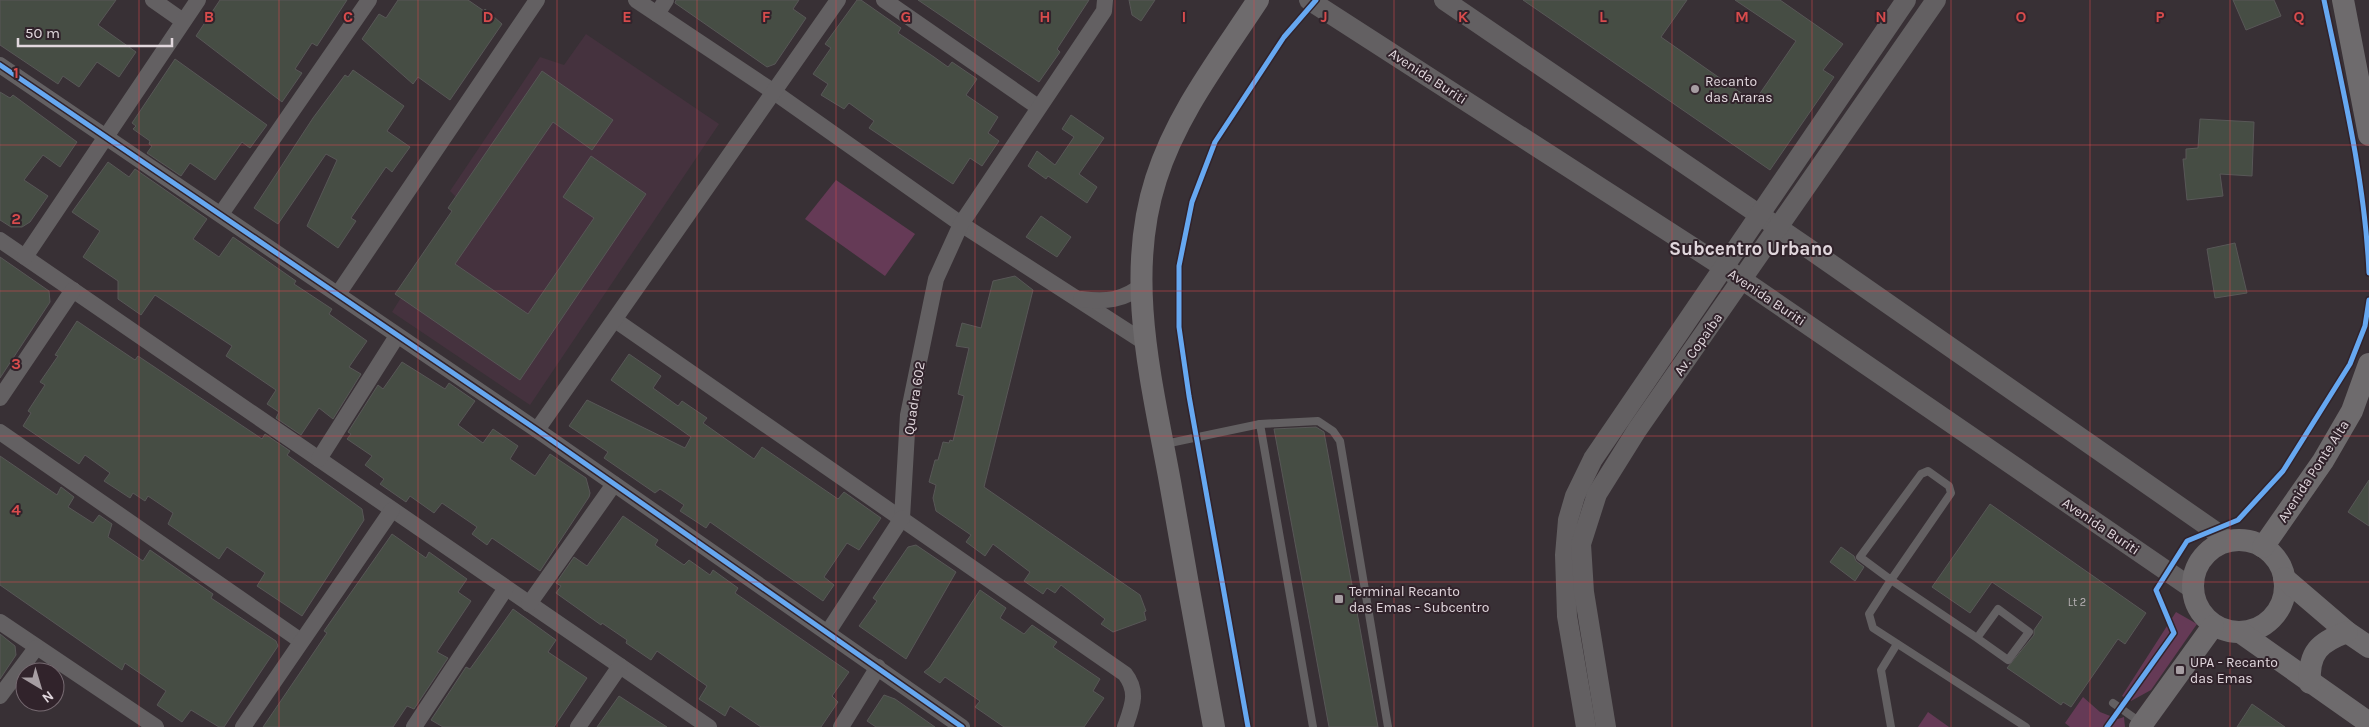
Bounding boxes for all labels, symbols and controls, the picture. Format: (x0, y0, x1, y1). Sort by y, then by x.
text: B (204, 7, 214, 26)
text: C (343, 7, 353, 26)
text: D (483, 7, 494, 26)
text: E (622, 7, 632, 26)
text: F (762, 7, 771, 26)
text: G (901, 7, 911, 26)
text: H (1039, 7, 1051, 26)
text: I (1182, 7, 1186, 26)
text: J (1320, 7, 1328, 26)
text: K (1458, 7, 1469, 26)
text: L (1599, 7, 1607, 26)
text: M (1735, 7, 1749, 26)
text: N (1875, 7, 1887, 26)
text: O (2016, 7, 2027, 26)
text: P (2155, 7, 2165, 26)
text: Q (2294, 7, 2305, 26)
scale bar (18, 15, 171, 47)
text: 50 m (25, 24, 60, 42)
street label: Avenida Buriti (1385, 45, 1470, 108)
text: 1 (13, 63, 19, 82)
place label: Recanto das Araras (1705, 73, 1773, 106)
marker: Recanto das Araras (1689, 83, 1701, 95)
text: 2 (11, 209, 21, 228)
district label: Subcentro Urbano (1669, 238, 1833, 260)
street label: Avenida Buriti (1725, 265, 1809, 330)
street label: Av. Copaíba (1671, 310, 1726, 379)
text: 3 (11, 354, 21, 373)
street label: Quadra 602 (900, 360, 929, 436)
street label: Avenida Ponte Alta (2274, 417, 2353, 526)
street label: Avenida Buriti (2059, 494, 2143, 559)
text: 4 (11, 500, 21, 519)
place label: Terminal Recanto das Emas - Subcentro (1349, 583, 1489, 616)
marker: Terminal Recanto das Emas - Subcentro (1333, 593, 1345, 605)
house number: Lt 2 (2068, 596, 2086, 609)
place label: UPA - Recanto das Emas (2190, 654, 2278, 687)
north arrow (15, 662, 65, 712)
marker: UPA - Recanto das Emas (2174, 664, 2186, 676)
text: N (39, 687, 57, 707)

